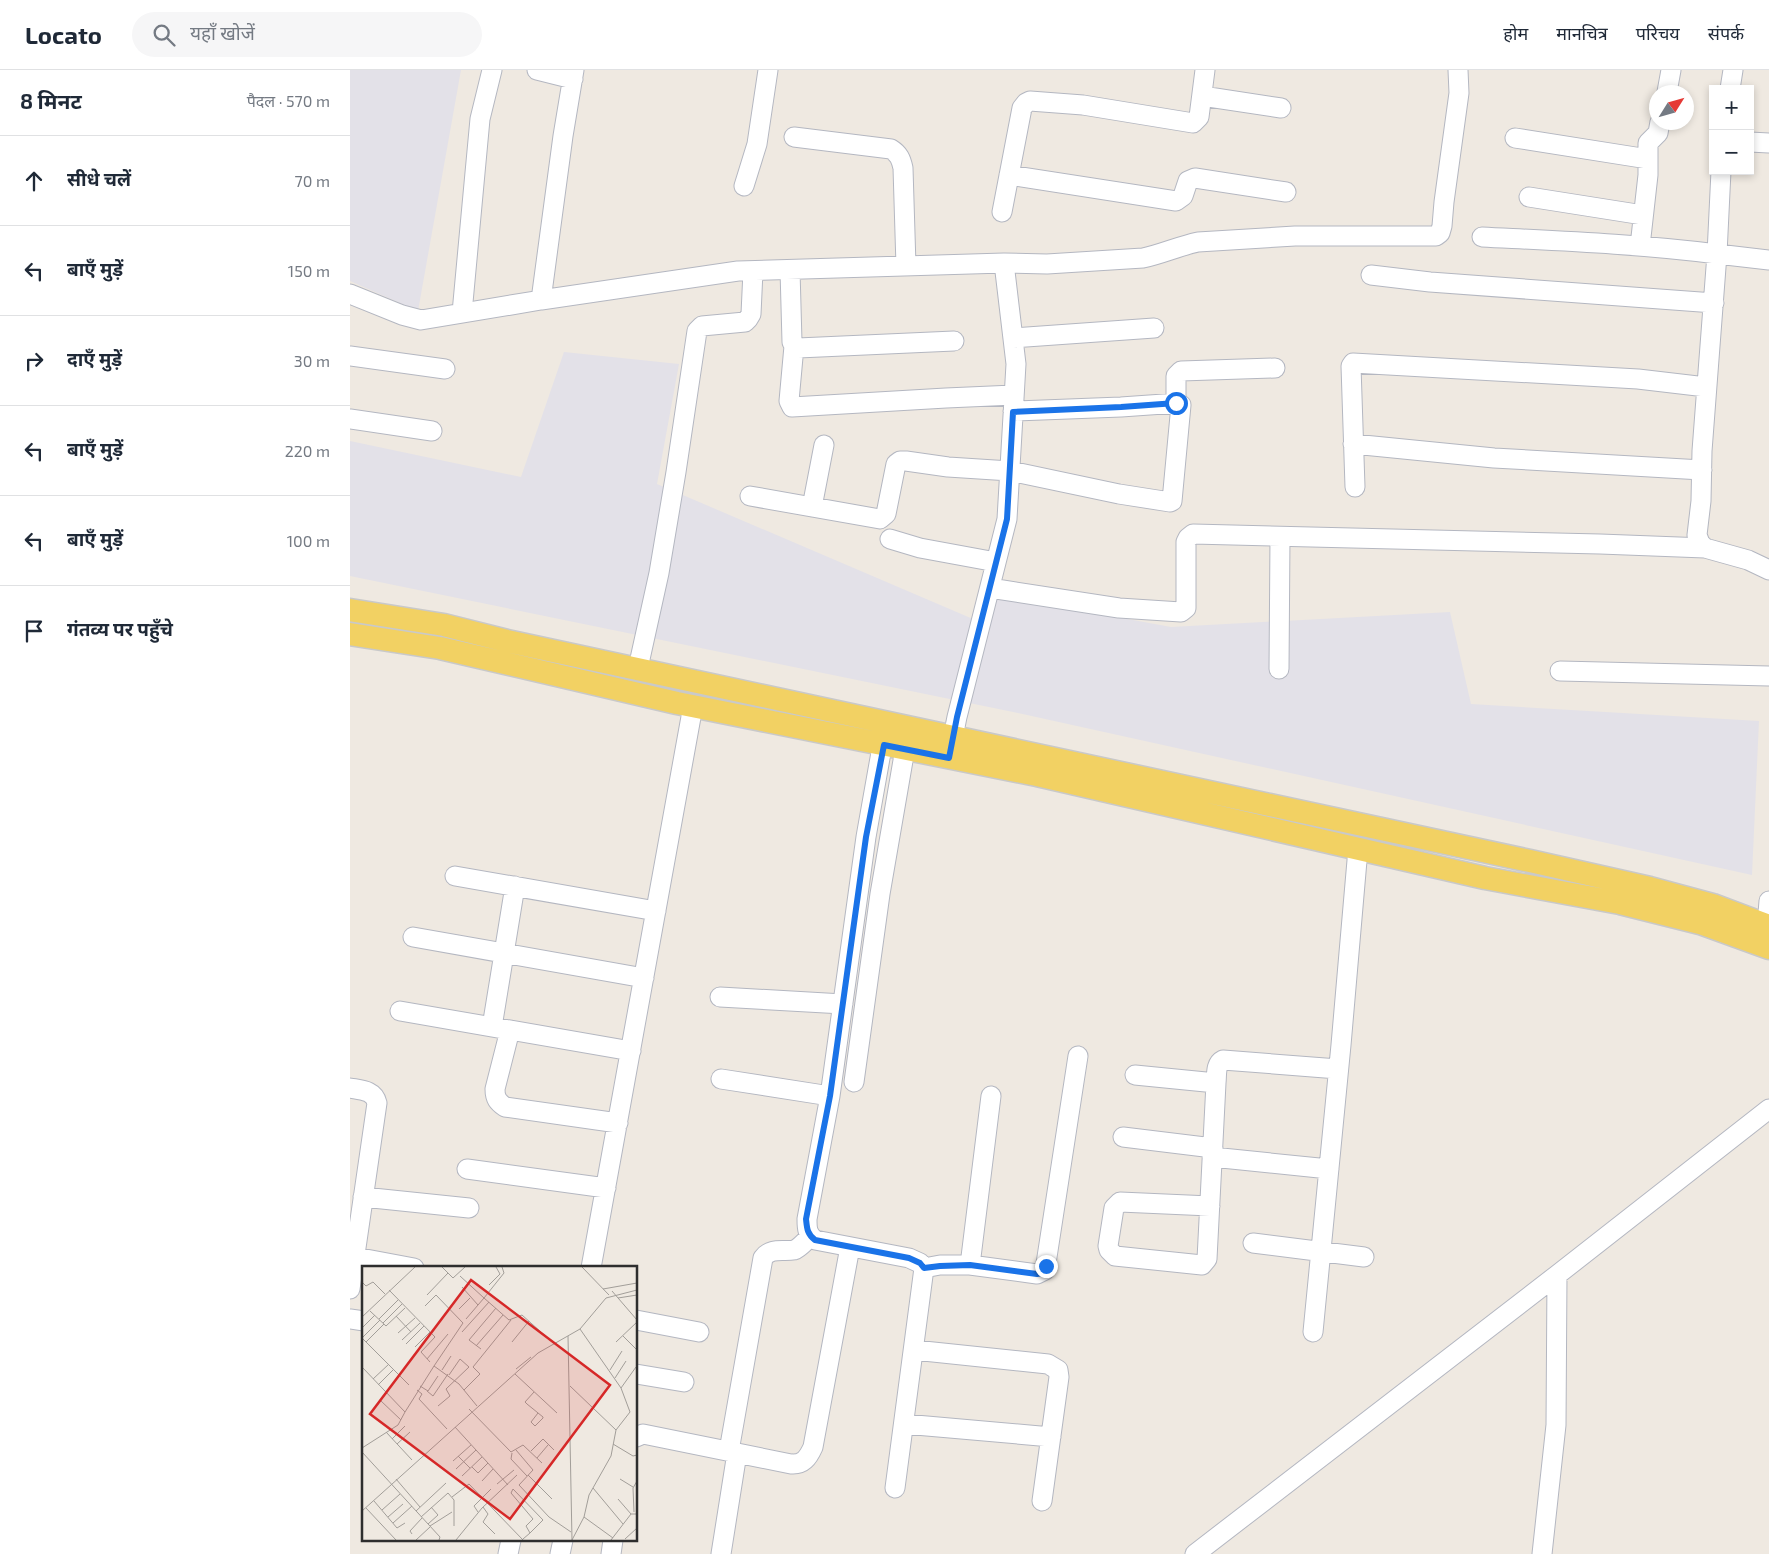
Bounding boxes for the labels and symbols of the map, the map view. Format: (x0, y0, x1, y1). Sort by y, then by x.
north arrow (1649, 85, 1694, 130)
route start (1165, 392, 1188, 415)
route end (1035, 1255, 1058, 1278)
inset map (362, 1266, 638, 1542)

